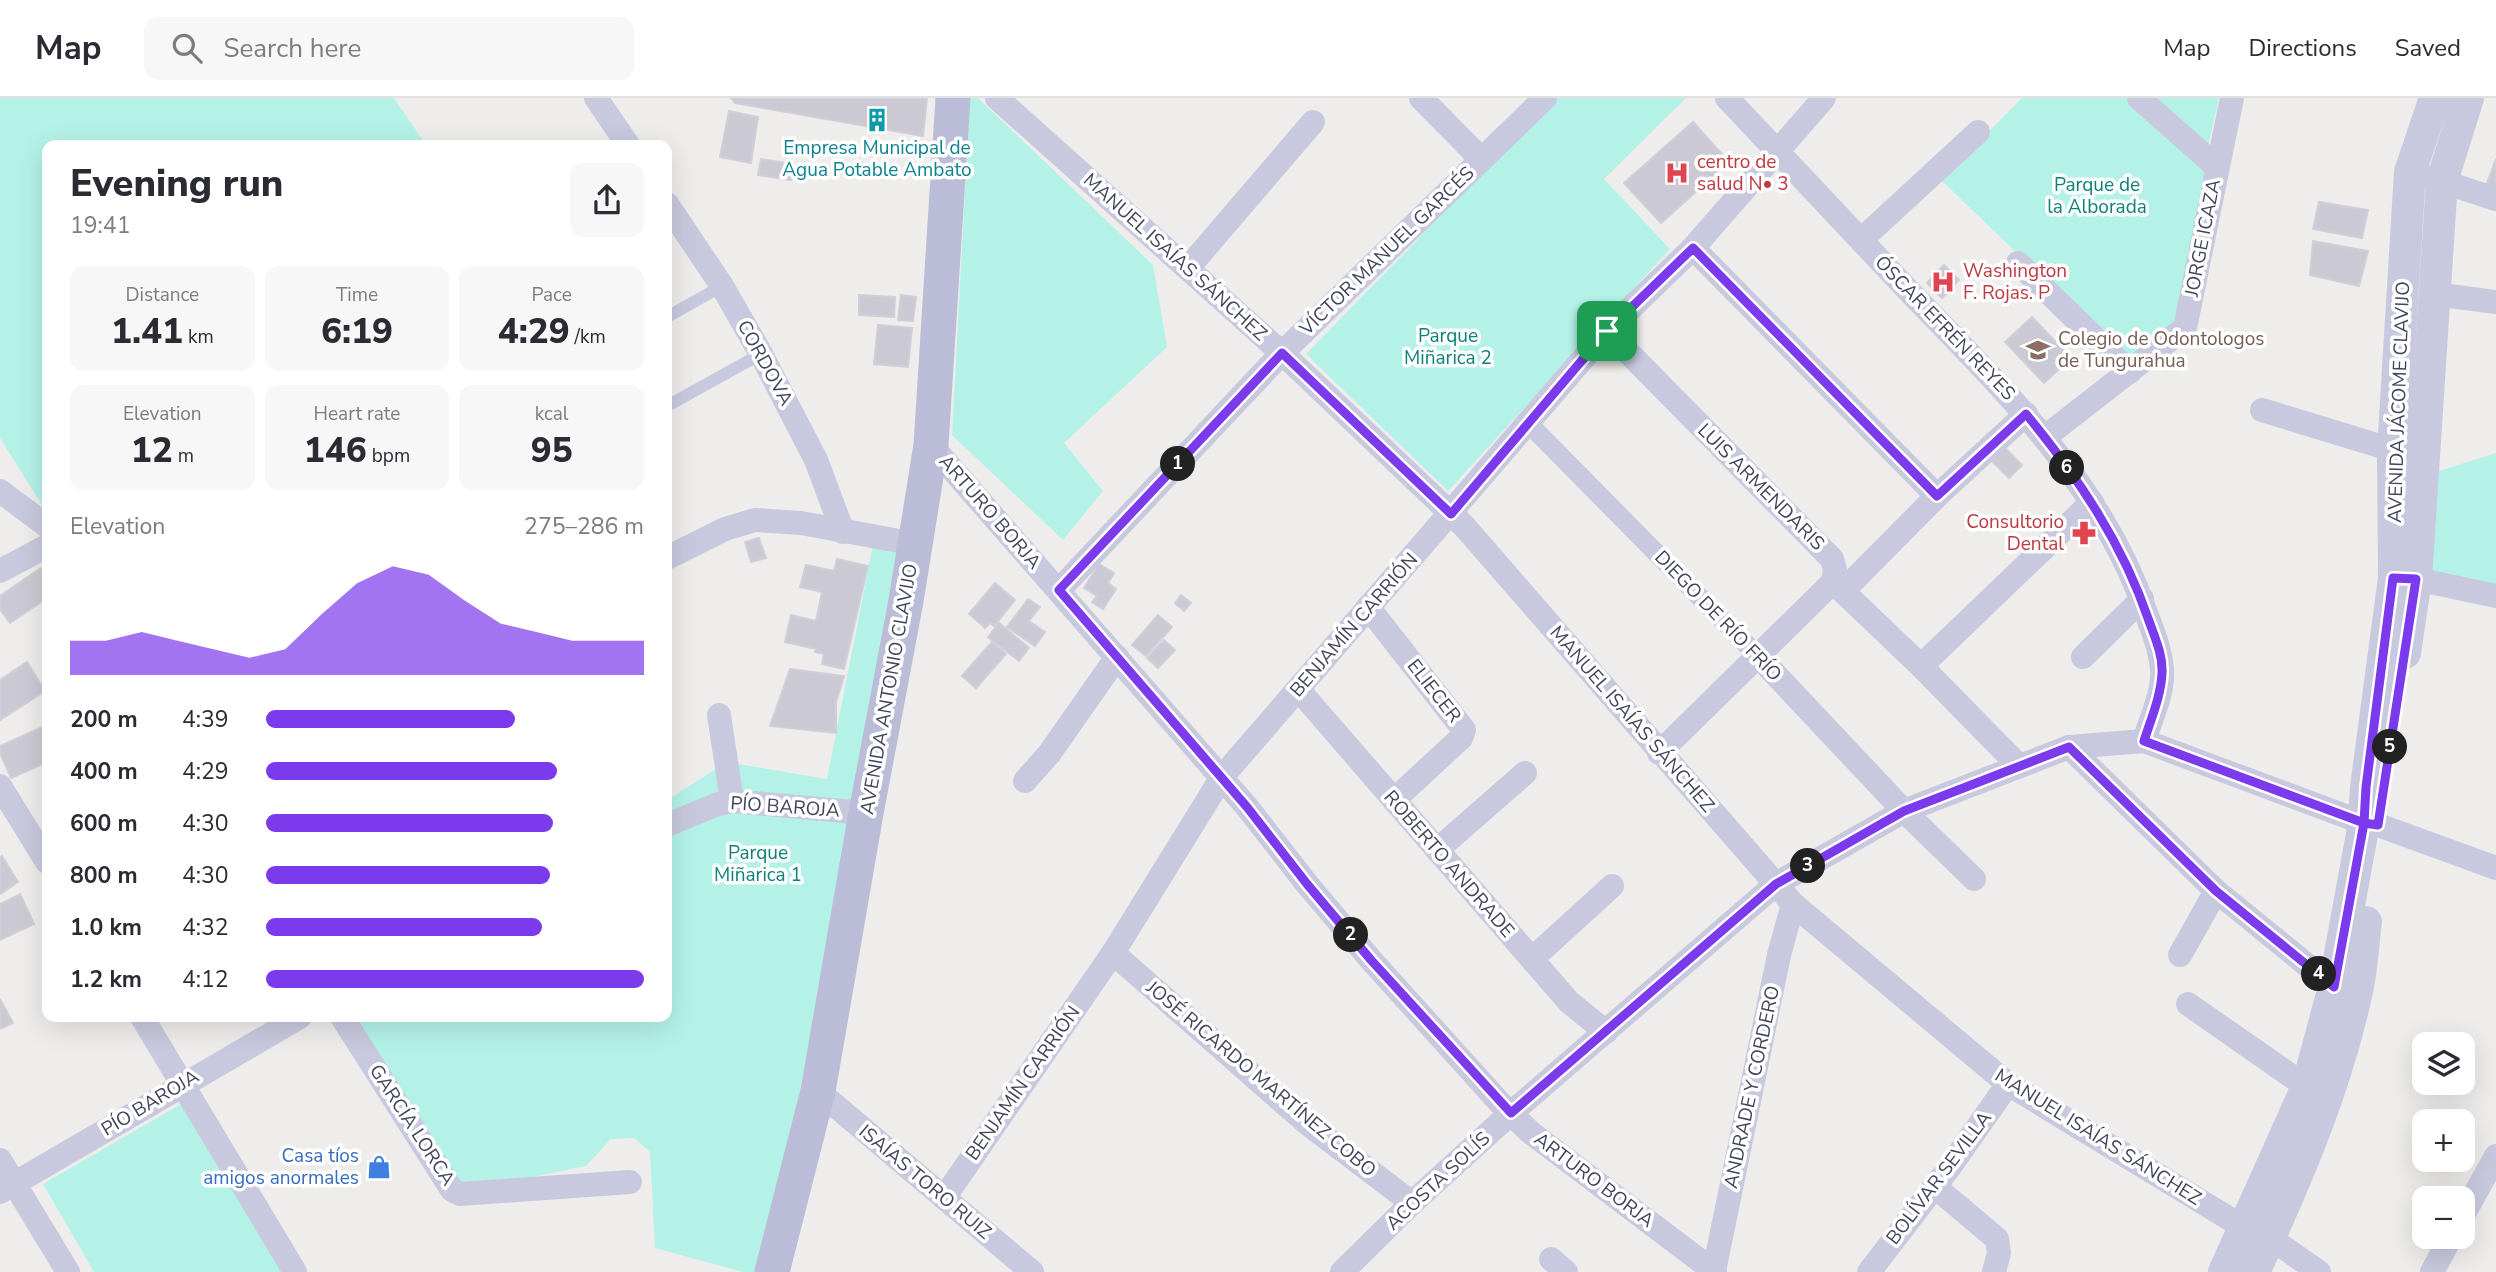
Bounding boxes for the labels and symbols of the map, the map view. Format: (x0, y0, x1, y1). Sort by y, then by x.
building icon: Empresa Municipal de Agua Potable Ambato (863, 106, 891, 134)
place label: Empresa Municipal de Agua Potable Ambato (782, 135, 972, 183)
place label: centro de salud N• 3 (1697, 149, 1789, 197)
hospital icon: centro de salud N• 3 (1663, 159, 1691, 187)
street label: VÍCTOR MANUEL GARCÉS (1293, 161, 1480, 342)
street label: MANUEL ISAÍAS SÁNCHEZ (1078, 167, 1272, 347)
park label: Parque de la Alborada (2047, 172, 2147, 220)
street label: JORGE ICAZA (2179, 177, 2227, 300)
street label: ÓSCAR EFRÉN REYES (1869, 250, 2021, 406)
place label: Washington F. Rojas. P (1963, 258, 2067, 306)
hospital icon: Washington F. Rojas. P (1929, 268, 1957, 296)
street label: AVENIDA JÁCOME CLAVIJO (2382, 281, 2416, 523)
pin (1577, 301, 1637, 361)
street label: CORDOVA (731, 316, 799, 411)
park label: Parque Miñarica 2 (1404, 323, 1492, 371)
place label: Colegio de Odontologos de Tungurahua (2058, 326, 2264, 374)
school or university icon: Colegio de Odontologos de Tungurahua (2024, 336, 2052, 364)
street label: LUIS ARMENDARIS (1692, 418, 1830, 556)
pin: 1 (1160, 446, 1196, 482)
street label: ARTURO BORJA (933, 449, 1047, 575)
pin: 6 (2050, 450, 2084, 486)
place label: Consultorio Dental (1966, 509, 2064, 557)
pharmacy icon: Consultorio Dental (2070, 519, 2098, 547)
street label: DIEGO DE RÍO FRÍO (1649, 545, 1787, 687)
street label: BENJAMÍN CARRIÓN (1284, 547, 1424, 703)
street label: AVENIDA ANTONIO CLAVIJO (854, 562, 924, 816)
street label: MANUEL ISAÍAS SÁNCHEZ (1544, 620, 1720, 818)
street label: ELIECER (1401, 654, 1467, 728)
pin: 5 (2372, 730, 2408, 764)
street label: ROBERTO ANDRADE (1378, 785, 1520, 943)
street label: PÍO BAROJA (729, 790, 841, 824)
park label: Parque Miñarica 1 (714, 840, 802, 888)
pin: 3 (1790, 848, 1826, 884)
pin: 2 (1334, 918, 1368, 952)
pin: 4 (2302, 956, 2336, 992)
street label: JOSÉ RICARDO MARTÍNEZ COBO (1140, 974, 1382, 1183)
street label: ANDRADE Y CORDERO (1718, 983, 1786, 1191)
street label: BENJAMÍN CARRIÓN (960, 1000, 1086, 1166)
street label: GARCÍA LORCA (363, 1059, 461, 1191)
street label: MANUEL ISAÍAS SÁNCHEZ (1990, 1063, 2206, 1211)
street label: PÍO BAROJA (96, 1064, 204, 1142)
street label: BOLÍVAR SEVILLA (1880, 1106, 1998, 1250)
street label: ISAÍAS TORO RUIZ (853, 1119, 997, 1245)
street label: ACOSTA SOLÍS (1380, 1126, 1496, 1236)
street label: ARTURO BORJA (1529, 1126, 1659, 1234)
place label: Casa tíos amigos anormales (203, 1143, 359, 1191)
shop icon: Casa tíos amigos anormales (365, 1153, 393, 1181)

